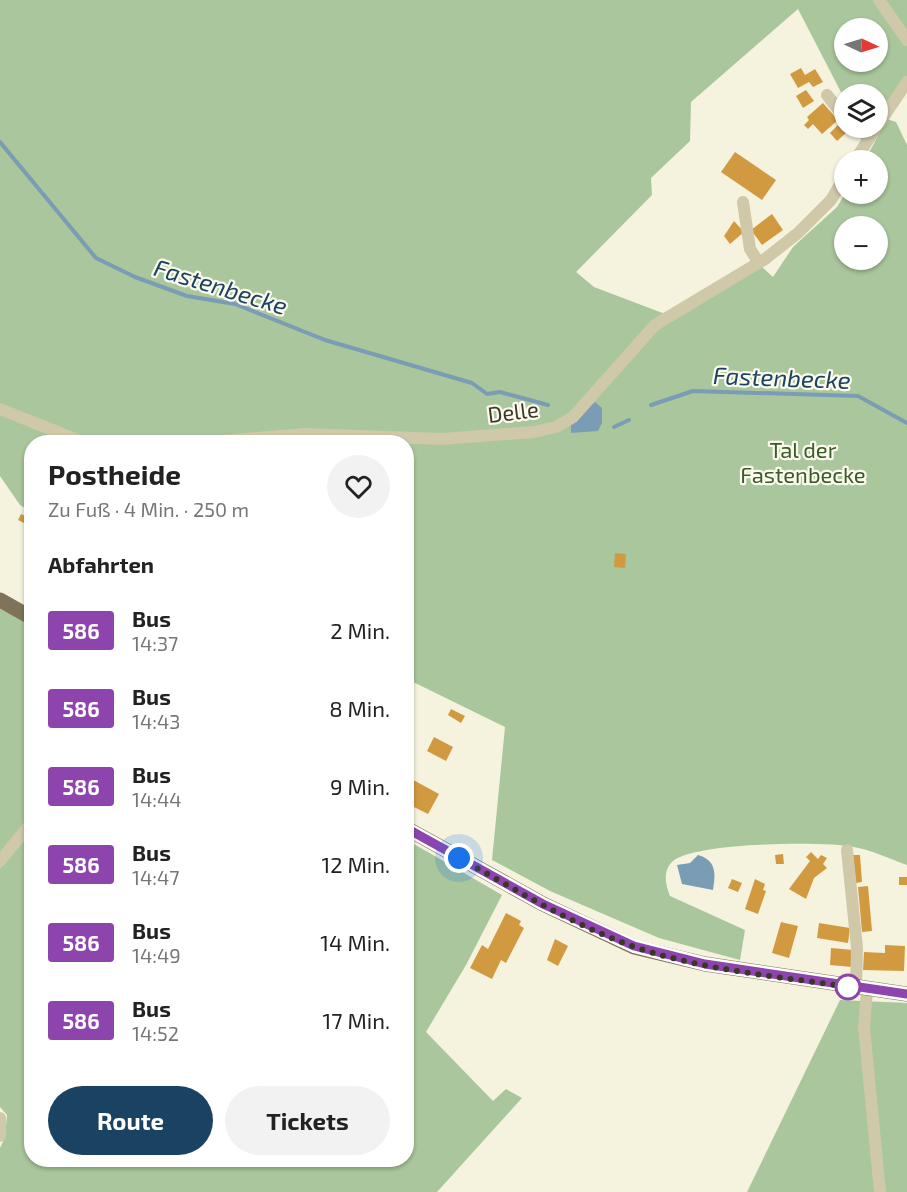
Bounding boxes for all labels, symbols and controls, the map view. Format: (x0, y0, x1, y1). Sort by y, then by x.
north arrow (834, 18, 888, 72)
map controls (834, 18, 888, 270)
button: layers (834, 84, 888, 138)
button: + (834, 150, 888, 204)
button: − (834, 216, 888, 270)
water label: Fastenbecke (151, 252, 291, 320)
water label: Fastenbecke (713, 360, 851, 394)
street label: Delle (486, 395, 540, 427)
park label: Tal der Fastenbecke (740, 436, 866, 487)
button: heart (327, 455, 390, 518)
text: Postheide (48, 457, 181, 491)
text: Zu Fuß · 4 Min. · 250 m (48, 497, 249, 521)
text: Abfahrten (48, 551, 154, 577)
text: Bus (132, 605, 171, 631)
text: 2 Min. (330, 617, 390, 643)
text: 586 (62, 618, 100, 643)
text: 14:37 (132, 631, 178, 655)
text: Bus (132, 683, 171, 709)
text: 8 Min. (329, 695, 390, 721)
text: 586 (62, 696, 100, 721)
text: 14:43 (132, 709, 180, 733)
text: Bus (132, 761, 171, 787)
text: 9 Min. (330, 773, 390, 799)
text: 586 (62, 774, 100, 799)
text: 14:44 (132, 787, 182, 811)
text: Bus (132, 839, 171, 865)
your location (444, 843, 474, 873)
text: 12 Min. (321, 851, 390, 877)
text: 586 (62, 852, 100, 877)
text: 14:47 (132, 865, 180, 889)
text: Bus (132, 917, 171, 943)
text: 14 Min. (320, 929, 390, 955)
text: 586 (62, 930, 100, 955)
text: 14:49 (132, 943, 181, 967)
unlabelled marker (835, 974, 861, 1000)
text: Bus (132, 995, 171, 1021)
text: 17 Min. (323, 1007, 390, 1033)
text: 586 (62, 1008, 100, 1033)
text: 14:52 (132, 1021, 179, 1045)
button: Route (48, 1086, 213, 1155)
button: Tickets (225, 1086, 390, 1155)

